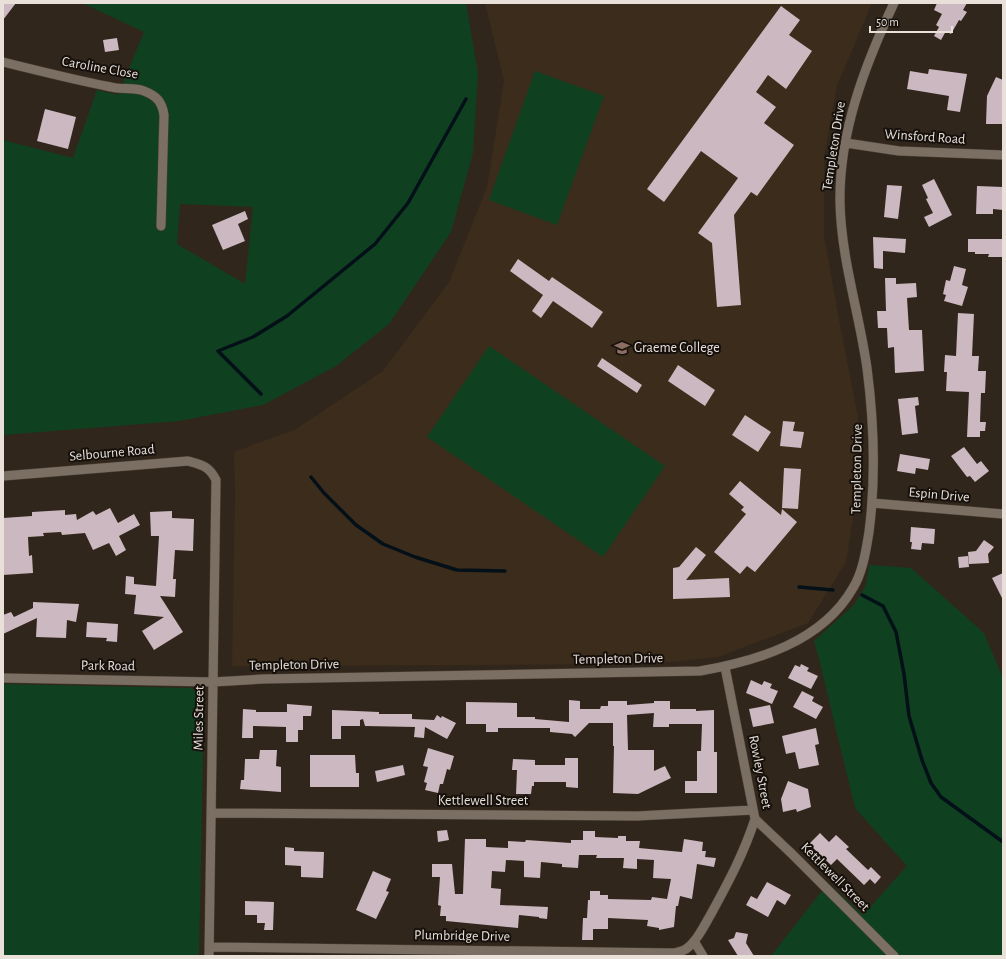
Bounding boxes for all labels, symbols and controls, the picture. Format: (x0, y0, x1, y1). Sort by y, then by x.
scale bar (870, 8, 952, 34)
text: 50 m (876, 16, 899, 28)
street label: Caroline Close (61, 54, 139, 82)
street label: Templeton Drive (820, 100, 848, 192)
street label: Winsford Road (884, 127, 966, 147)
school or university icon: Graeme College (613, 339, 631, 357)
place label: Graeme College (634, 341, 720, 355)
street label: Templeton Drive (849, 424, 865, 514)
street label: Selbourne Road (69, 442, 155, 464)
street label: Espin Drive (908, 485, 970, 505)
street label: Templeton Drive (573, 651, 663, 667)
street label: Templeton Drive (249, 657, 339, 673)
street label: Park Road (81, 659, 135, 673)
street label: Miles Street (191, 685, 207, 751)
street label: Rowley Street (746, 734, 774, 810)
street label: Kettlewell Street (438, 794, 529, 808)
street label: Kettlewell Street (798, 840, 872, 914)
street label: Plumbridge Drive (414, 928, 510, 944)

